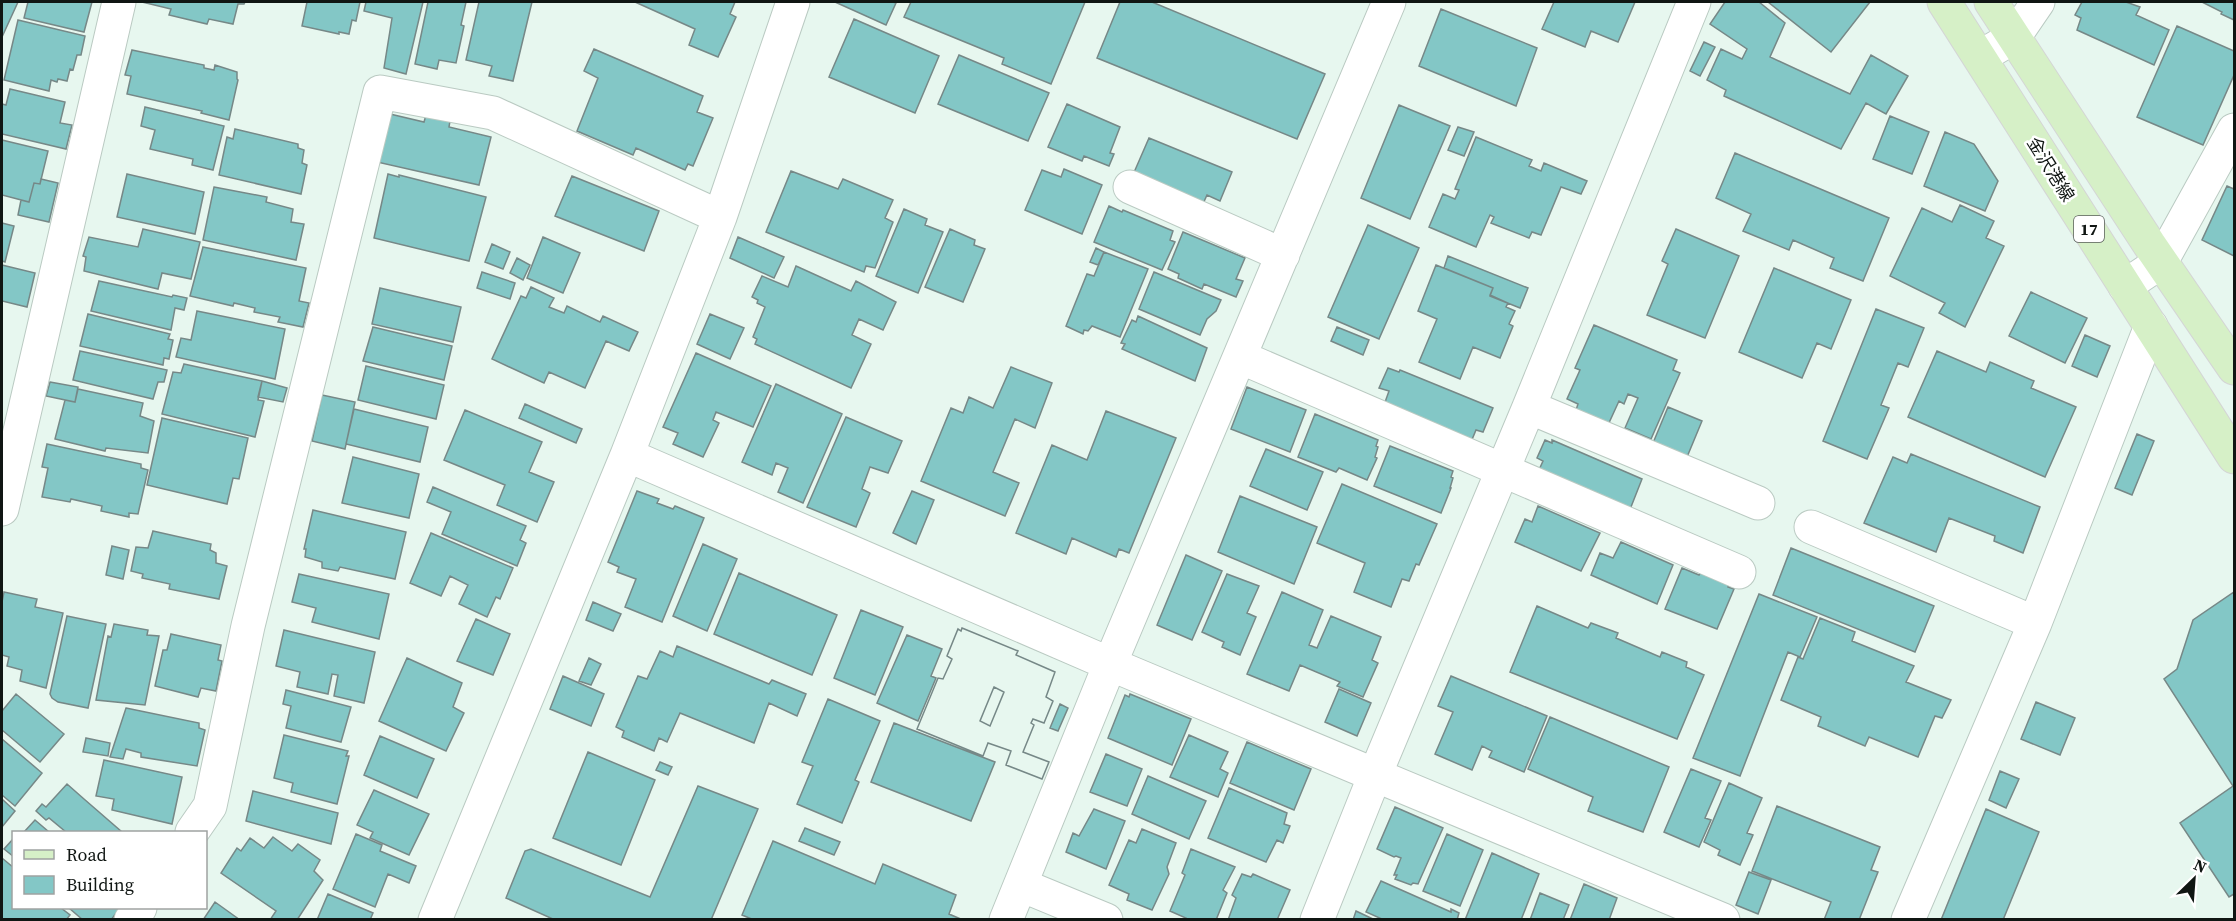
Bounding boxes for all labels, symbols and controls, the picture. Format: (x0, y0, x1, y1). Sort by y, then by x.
street label: 金沢港線 (2021, 132, 2081, 206)
road number: 17 (2074, 216, 2104, 242)
legend (12, 831, 207, 909)
text: Road (66, 842, 107, 867)
north arrow (2164, 849, 2224, 909)
text: N (2190, 853, 2211, 878)
text: Building (66, 872, 134, 897)

